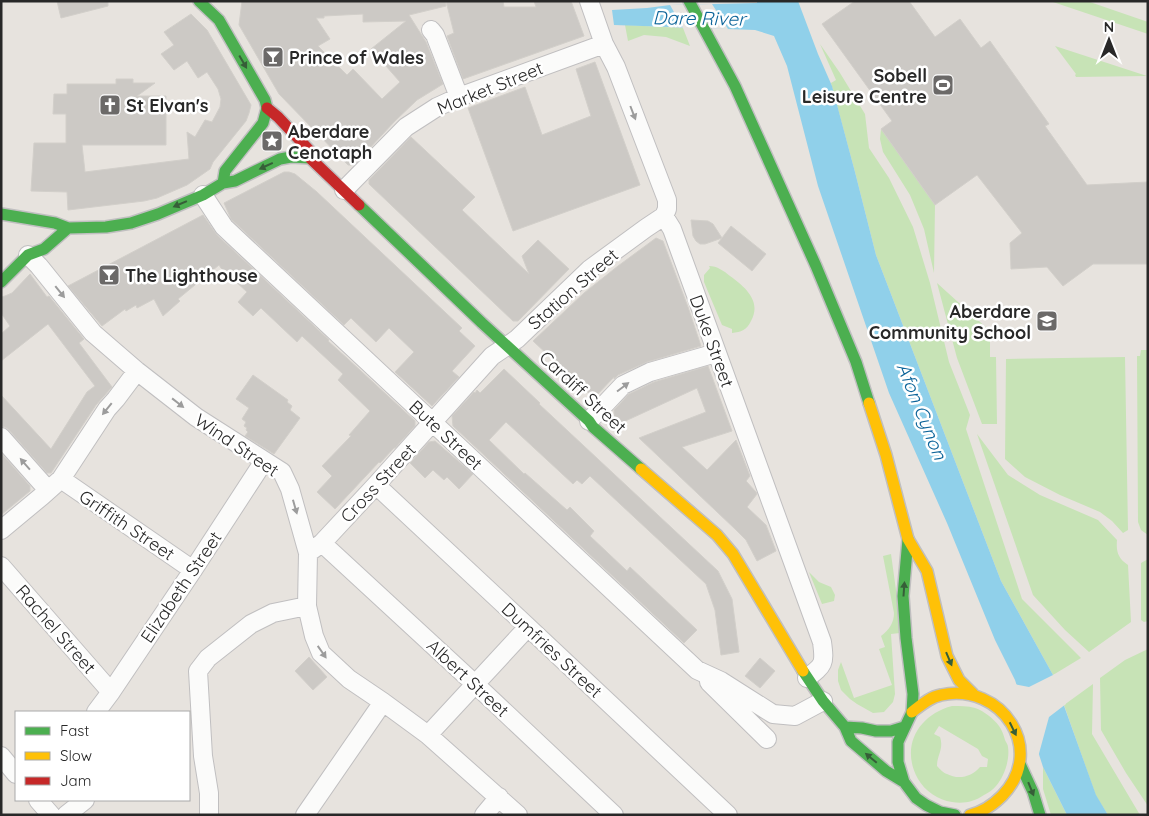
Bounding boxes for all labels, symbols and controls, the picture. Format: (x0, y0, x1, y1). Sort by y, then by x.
water label: Dare River (652, 5, 748, 31)
north arrow (1084, 15, 1134, 65)
text: N (1104, 18, 1114, 36)
bar icon: Prince of Wales (261, 45, 285, 69)
place label: Prince of Wales (289, 46, 424, 69)
one-way arrow (239, 54, 247, 69)
street label: Market Street (434, 56, 546, 120)
place label: Sobell Leisure Centre (802, 64, 927, 108)
sports icon: Sobell Leisure Centre (931, 73, 955, 97)
church icon: St Elvan's (98, 93, 122, 117)
place label: St Elvan's (126, 94, 209, 117)
one-way arrow (629, 106, 637, 121)
place label: Aberdare Cenotaph (288, 120, 372, 164)
place icon: Aberdare Cenotaph (260, 129, 284, 153)
one-way arrow (259, 162, 273, 170)
one-way arrow (173, 201, 187, 209)
street label: Station Street (523, 243, 623, 335)
bar icon: The Lighthouse (97, 263, 121, 287)
place label: The Lighthouse (125, 264, 258, 287)
one-way arrow (54, 285, 65, 298)
street label: Duke Street (685, 292, 739, 390)
place label: Aberdare Community School (869, 300, 1031, 344)
school or university icon: Aberdare Community School (1035, 309, 1059, 333)
street label: Cardiff Street (535, 346, 631, 438)
water label: Afon Cynon (892, 359, 953, 464)
one-way arrow (616, 382, 630, 392)
street label: Bute Street (404, 395, 488, 475)
one-way arrow (171, 397, 184, 408)
one-way arrow (102, 403, 113, 416)
street label: Wind Street (190, 408, 284, 482)
street label: Cross Street (335, 439, 421, 527)
one-way arrow (19, 458, 31, 470)
street label: Griffith Street (75, 485, 179, 565)
one-way arrow (292, 499, 300, 514)
street label: Elizabeth Street (135, 527, 227, 647)
street label: Rachel Street (11, 580, 101, 678)
one-way arrow (900, 581, 908, 597)
street label: Dumfries Street (497, 597, 607, 703)
street label: Albert Street (422, 634, 514, 722)
one-way arrow (317, 645, 327, 658)
one-way arrow (946, 652, 954, 666)
legend (15, 711, 190, 801)
text: Fast (60, 721, 89, 740)
one-way arrow (1009, 721, 1018, 736)
text: Slow (60, 746, 92, 765)
one-way arrow (865, 752, 877, 764)
text: Jam (60, 771, 91, 790)
one-way arrow (1027, 782, 1035, 797)

